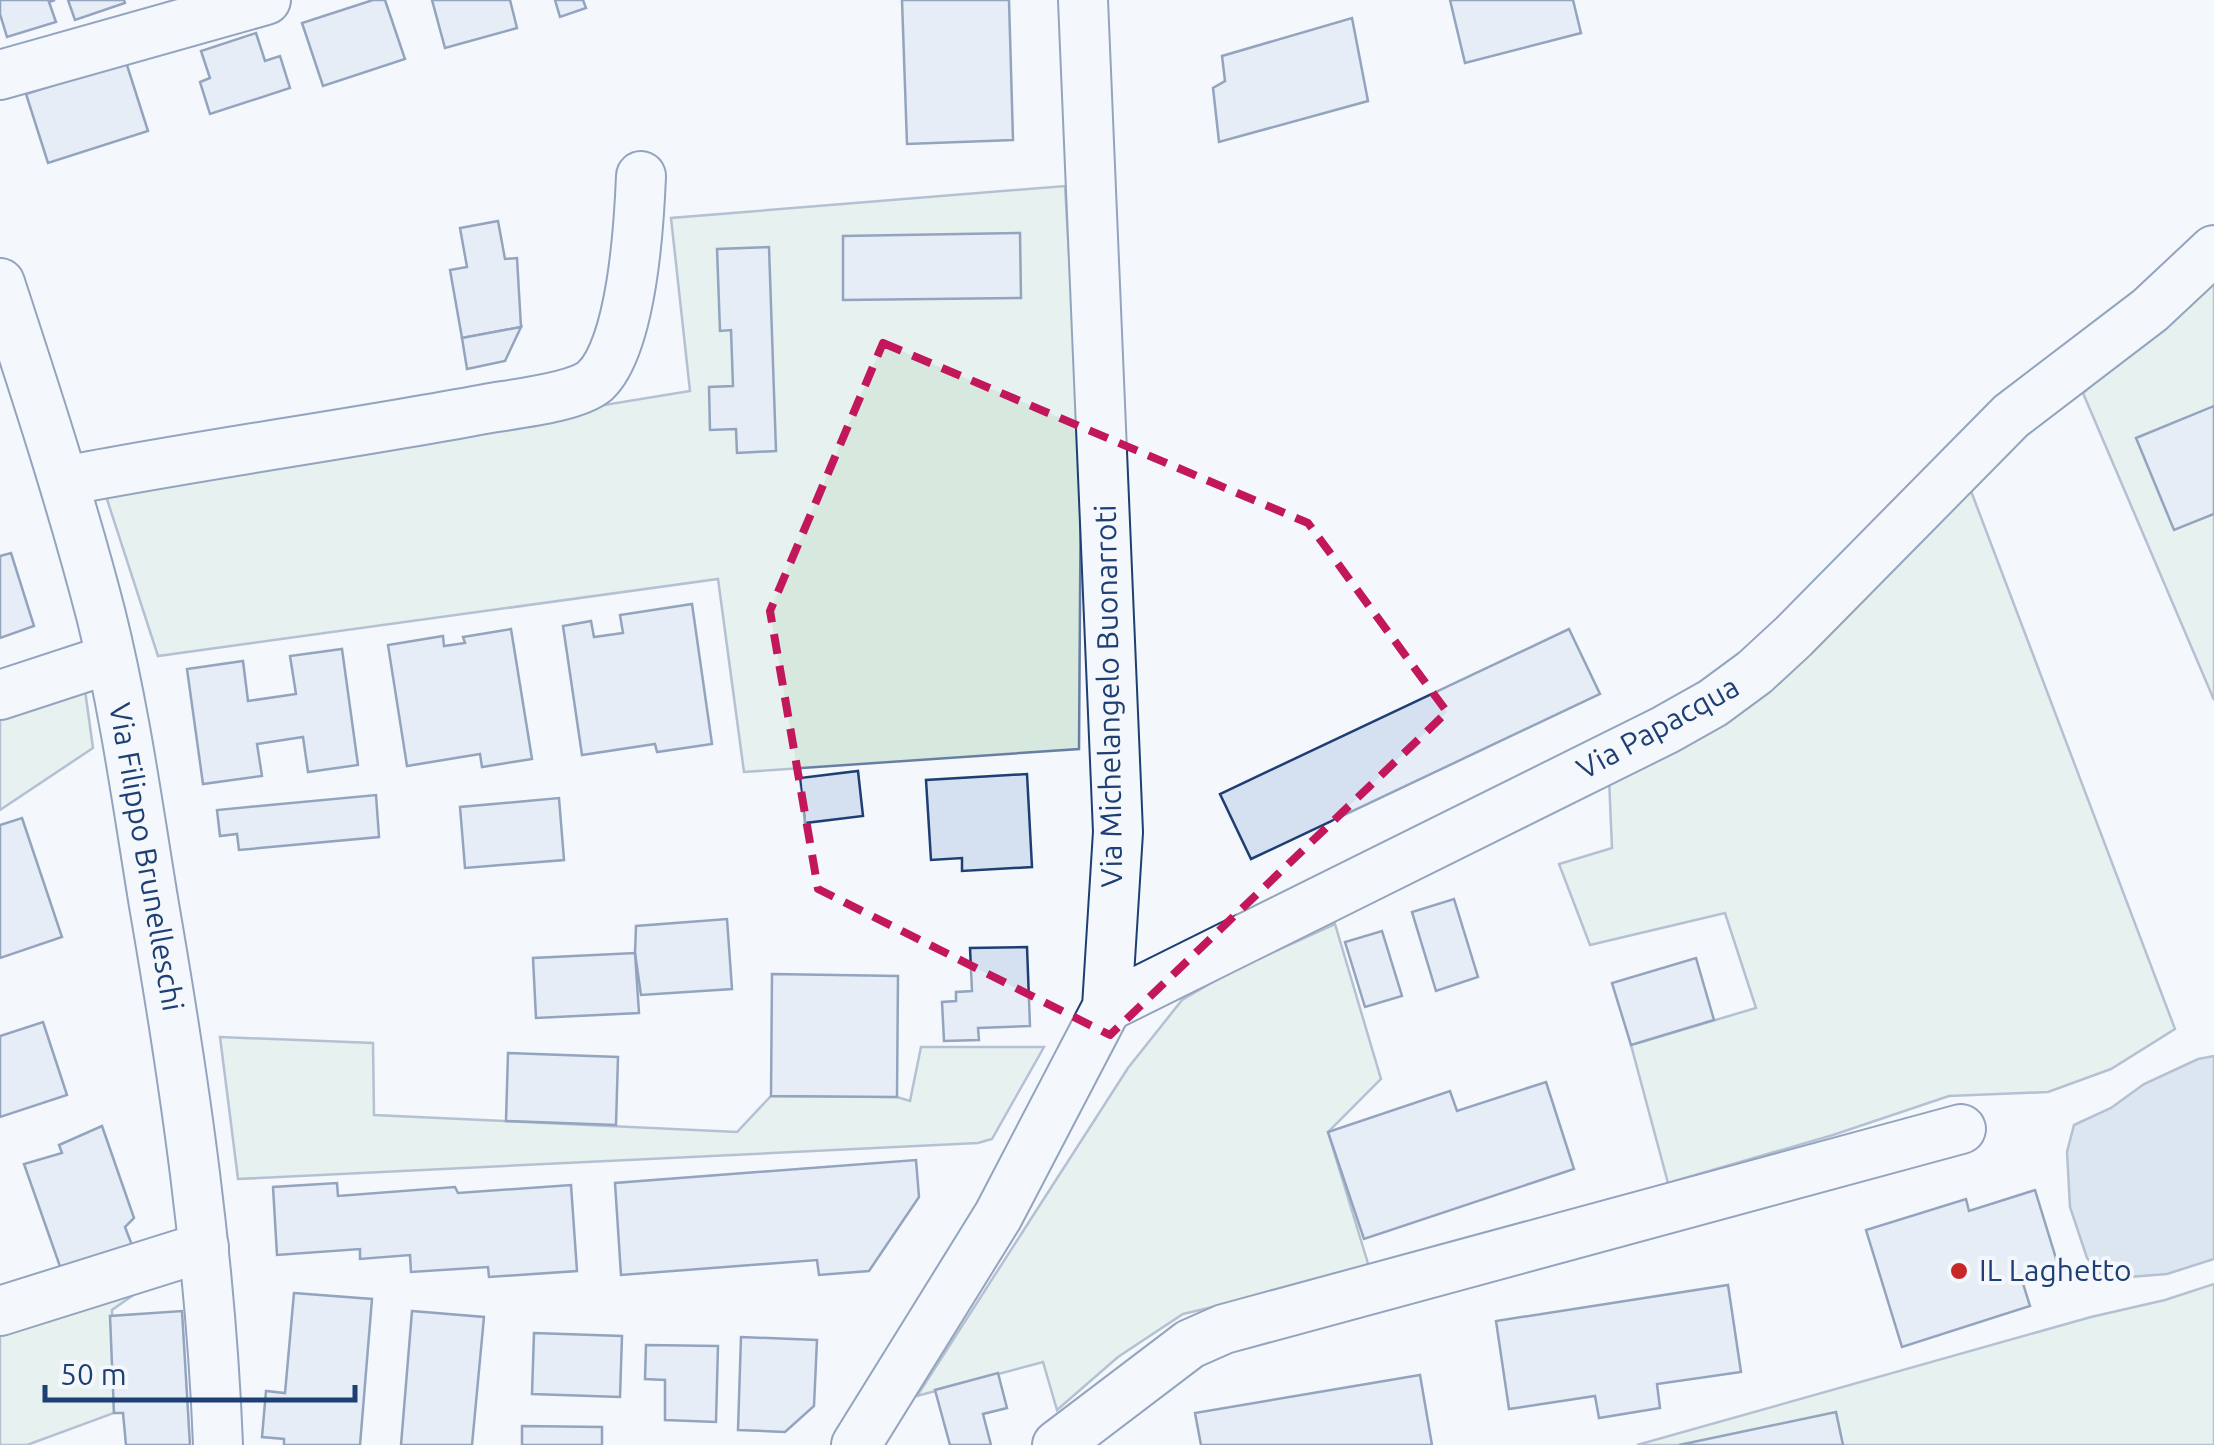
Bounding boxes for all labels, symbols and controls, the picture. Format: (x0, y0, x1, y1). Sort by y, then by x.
street label: Via Michelangelo Buonarroti (1088, 504, 1128, 888)
street label: Via Papacqua (1571, 669, 1744, 786)
street label: Via Filippo Brunelleschi (103, 700, 191, 1014)
place label: IL Laghetto (1979, 1253, 2132, 1287)
marker: IL Laghetto (1948, 1260, 1970, 1282)
scale bar (45, 1340, 355, 1402)
text: 50 m (60, 1357, 127, 1391)

